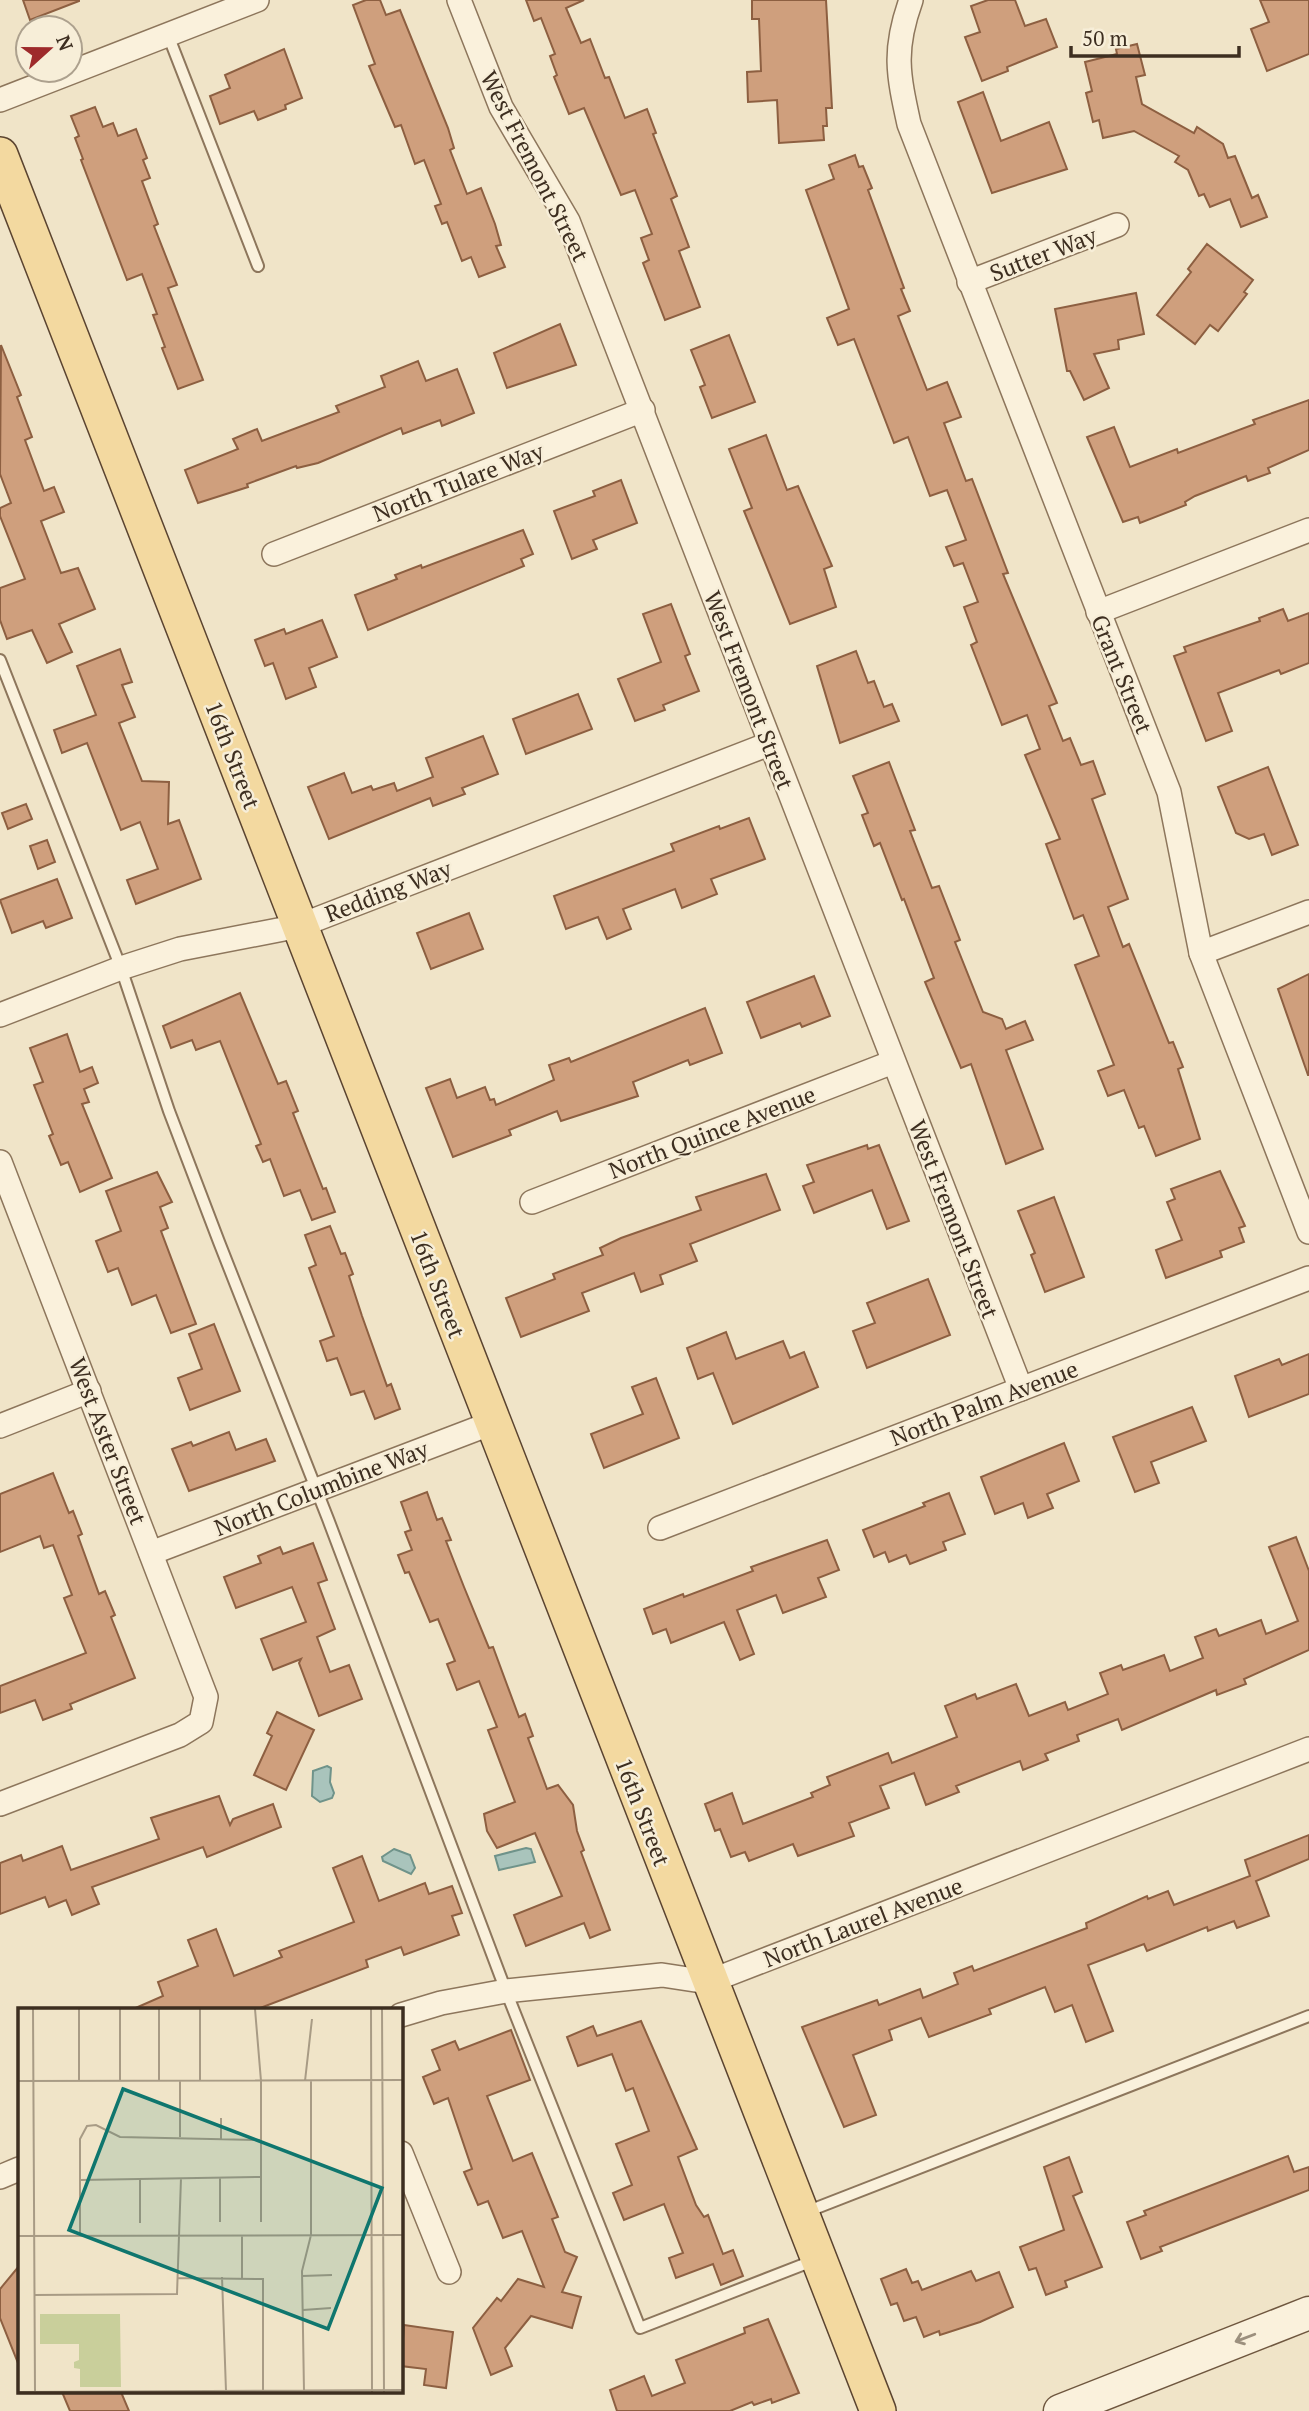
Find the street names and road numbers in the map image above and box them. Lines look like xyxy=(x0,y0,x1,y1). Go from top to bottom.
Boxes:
street label: West Fremont Street xyxy=(473,65,597,267)
street label: Sutter Way xyxy=(985,219,1101,288)
street label: North Tulare Way xyxy=(368,435,548,529)
street label: West Fremont Street xyxy=(697,586,801,794)
street label: Grant Street xyxy=(1084,610,1160,738)
street label: 16th Street xyxy=(198,696,268,814)
street label: Redding Way xyxy=(320,853,456,929)
street label: North Quince Avenue xyxy=(604,1078,820,1186)
street label: West Fremont Street xyxy=(902,1115,1006,1323)
street label: 16th Street xyxy=(403,1225,473,1343)
street label: West Aster Street xyxy=(62,1353,154,1529)
street label: North Palm Avenue xyxy=(886,1353,1082,1453)
street label: North Columbine Way xyxy=(210,1433,433,1543)
street label: 16th Street xyxy=(608,1753,678,1871)
street label: North Laurel Avenue xyxy=(759,1870,967,1974)

